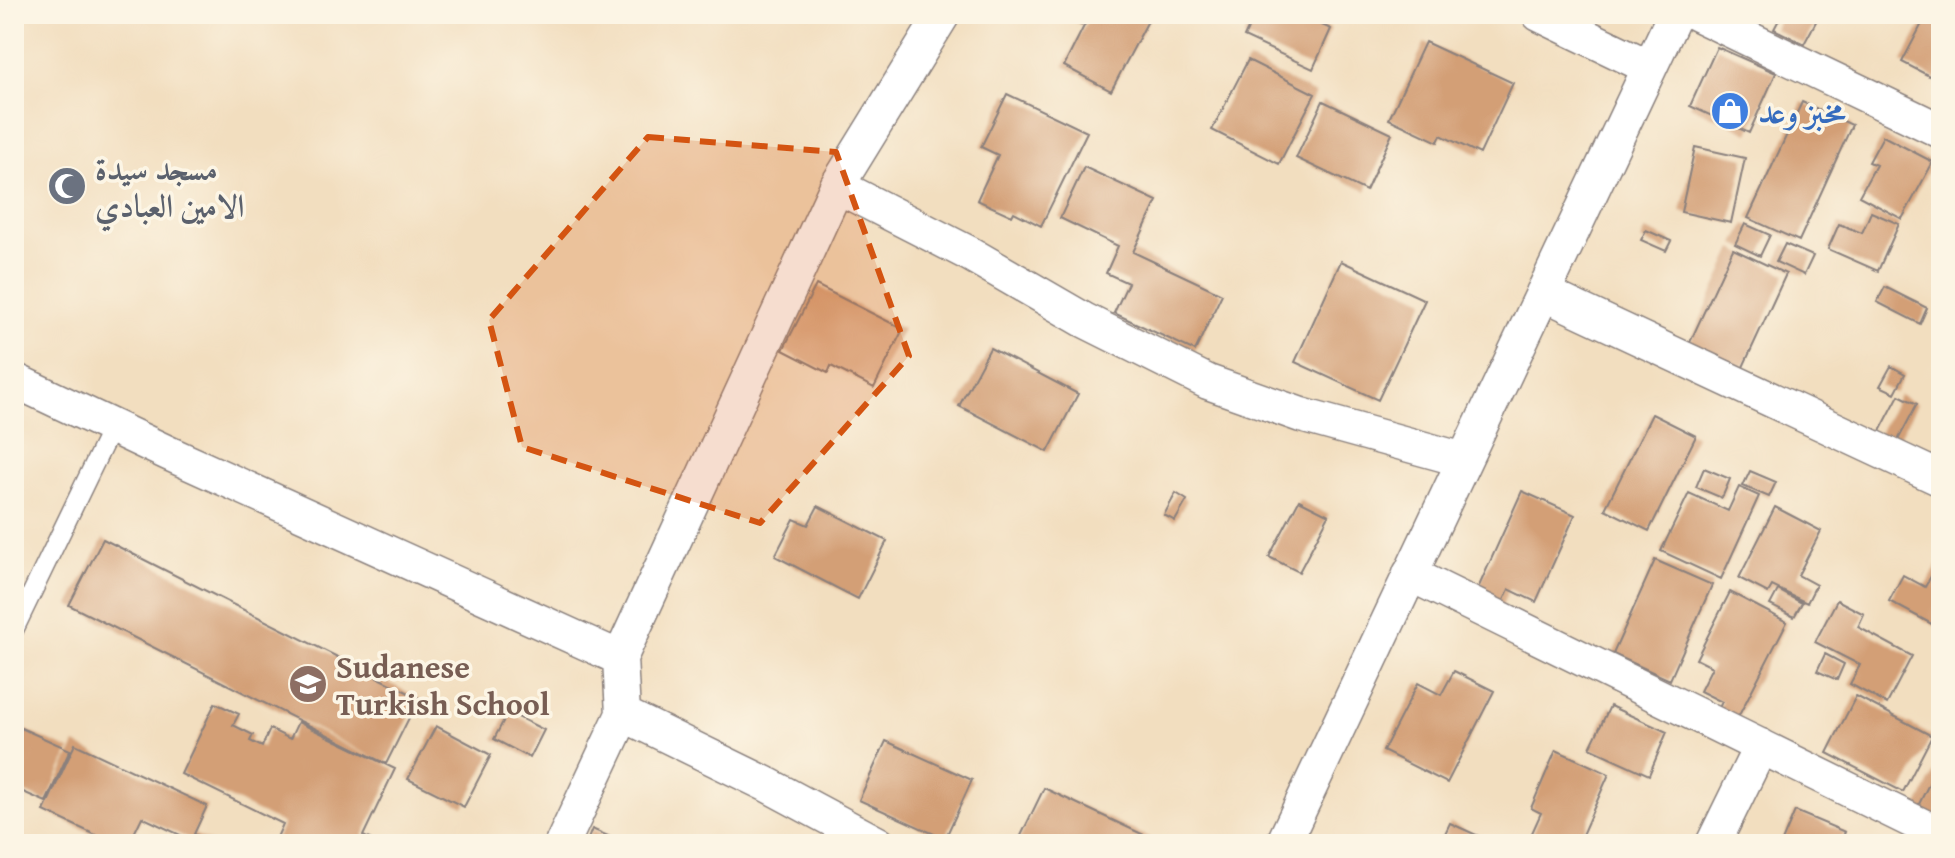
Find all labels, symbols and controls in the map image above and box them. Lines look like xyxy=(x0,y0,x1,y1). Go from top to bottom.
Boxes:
place label: مخبز وعد xyxy=(1758,88,1846,135)
shop icon: مخبز وعد xyxy=(1709,90,1751,132)
place label: مسجد سيدة الامين العبادي xyxy=(95,145,245,232)
mosque icon: مسجد سيدة الامين العبادي xyxy=(46,165,88,207)
place label: Sudanese Turkish School xyxy=(336,643,550,727)
school or university icon: Sudanese Turkish School xyxy=(287,663,329,705)

